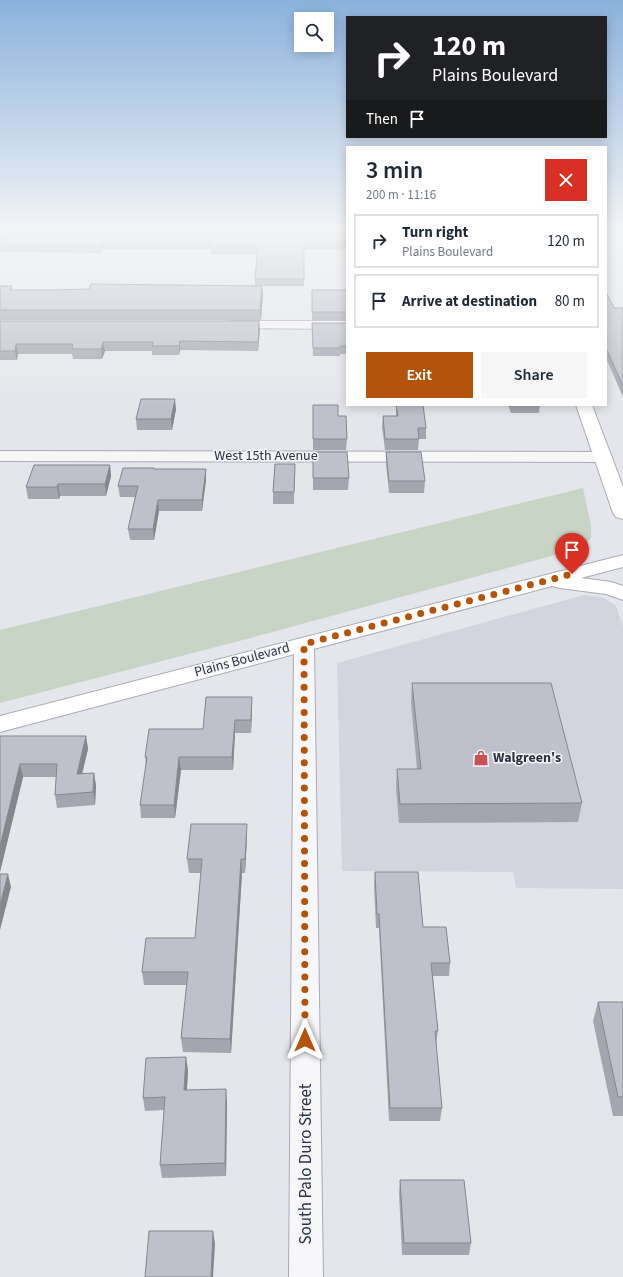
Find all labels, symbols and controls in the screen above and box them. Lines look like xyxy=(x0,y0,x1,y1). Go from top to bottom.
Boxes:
map controls xyxy=(294,12,334,52)
button: search xyxy=(294,12,334,52)
text: 120 m xyxy=(432,26,506,66)
icon: right xyxy=(366,32,418,84)
text: Plains Boulevard xyxy=(432,63,558,88)
icon: arrive xyxy=(406,108,428,130)
text: Then xyxy=(366,109,398,130)
text: 3 min xyxy=(366,153,423,188)
button: close xyxy=(545,159,587,201)
text: 200 m · 11:16 xyxy=(366,186,436,204)
text: Turn right xyxy=(402,222,468,243)
icon: right xyxy=(368,230,390,252)
text: 120 m xyxy=(547,231,585,252)
text: Plains Boulevard xyxy=(402,243,493,261)
icon: arrive xyxy=(368,290,390,312)
text: Arrive at destination xyxy=(402,291,537,312)
text: 80 m xyxy=(555,291,585,312)
button: Exit xyxy=(366,352,473,398)
button: Share xyxy=(481,352,587,398)
street label: West 15th Avenue xyxy=(214,446,318,466)
pin xyxy=(555,533,589,574)
icon: arrive xyxy=(561,539,583,561)
street label: Plains Boulevard xyxy=(192,638,292,682)
place label: Walgreen's xyxy=(493,748,561,768)
shop icon: Walgreen's xyxy=(472,749,490,767)
position arrow xyxy=(284,1019,326,1061)
street label: South Palo Duro Street xyxy=(294,1083,318,1244)

